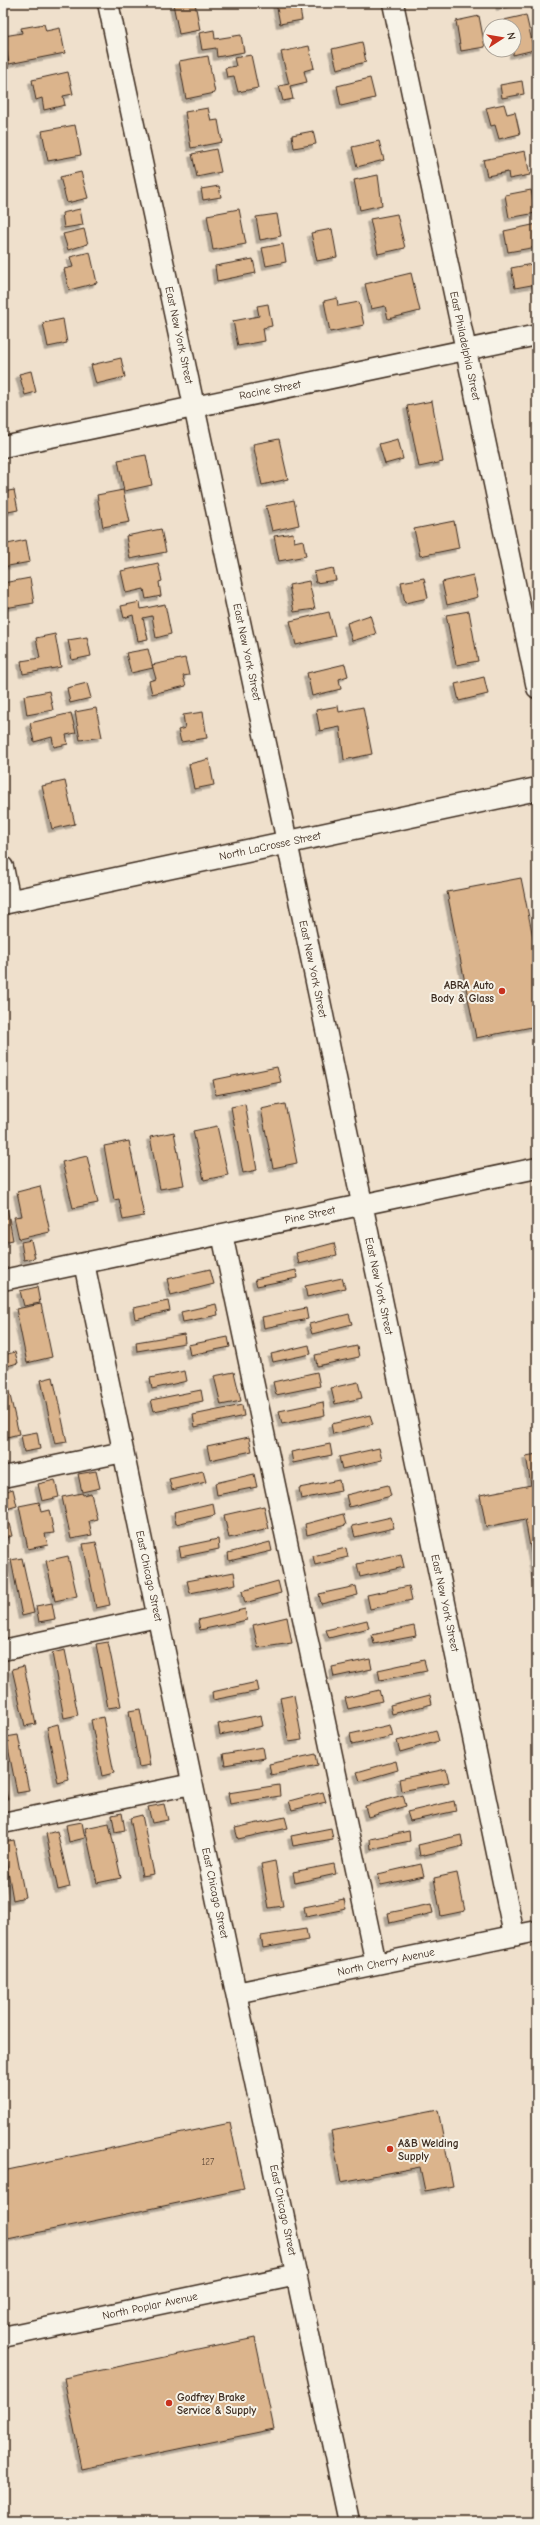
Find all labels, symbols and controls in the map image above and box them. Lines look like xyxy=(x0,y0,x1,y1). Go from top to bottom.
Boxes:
north arrow xyxy=(482,18,522,58)
text: N xyxy=(504,31,518,41)
street label: East New York Street xyxy=(162,285,196,386)
street label: East Philadelphia Street xyxy=(447,290,483,403)
street label: Racine Street xyxy=(238,377,303,402)
street label: East New York Street xyxy=(230,602,264,703)
street label: North LaCrosse Street xyxy=(218,829,323,863)
street label: East New York Street xyxy=(296,919,330,1020)
place label: ABRA Auto Body & Glass xyxy=(431,979,494,1005)
marker: ABRA Auto Body & Glass xyxy=(497,986,507,996)
street label: Pine Street xyxy=(283,1203,337,1227)
street label: East New York Street xyxy=(362,1236,396,1337)
street label: East Chicago Street xyxy=(133,1529,165,1624)
street label: East New York Street xyxy=(428,1553,462,1654)
street label: East Chicago Street xyxy=(199,1846,231,1941)
street label: North Cherry Avenue xyxy=(336,1945,436,1979)
place label: A&B Welding Supply xyxy=(398,2137,459,2163)
marker: A&B Welding Supply xyxy=(385,2144,395,2154)
house number: 127 xyxy=(202,2157,215,2167)
street label: East Chicago Street xyxy=(267,2163,299,2258)
street label: North Poplar Avenue xyxy=(101,2289,199,2322)
place label: Godfrey Brake Service & Supply xyxy=(177,2391,256,2417)
marker: Godfrey Brake Service & Supply xyxy=(164,2398,174,2408)

